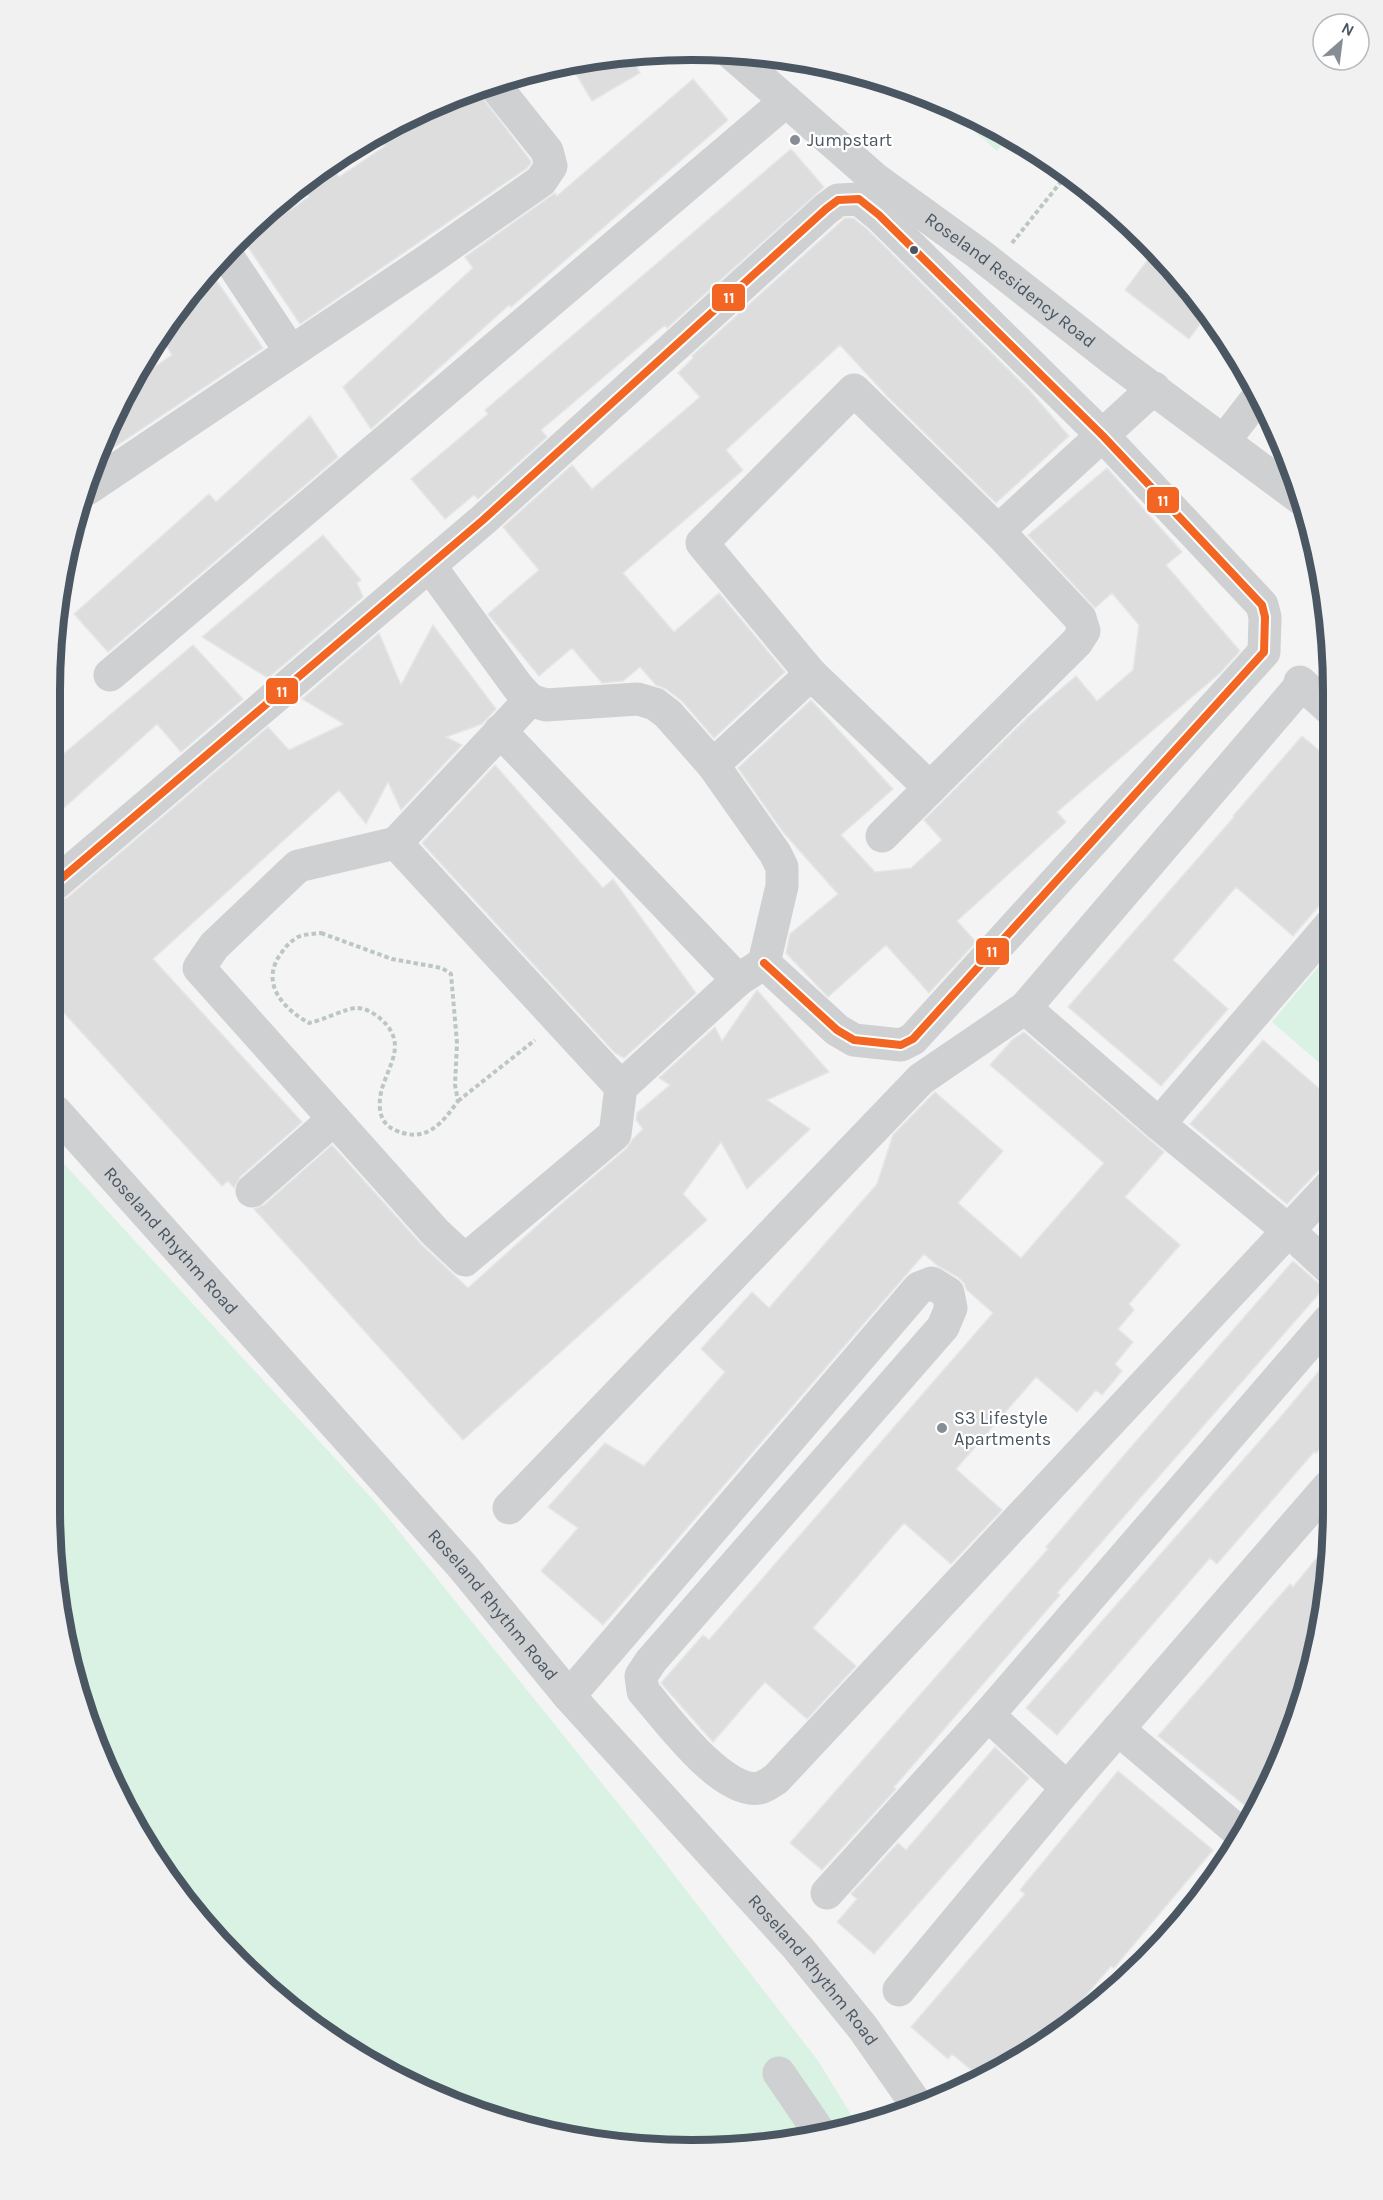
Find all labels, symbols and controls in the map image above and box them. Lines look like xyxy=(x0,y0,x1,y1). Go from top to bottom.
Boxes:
north arrow xyxy=(1311,12,1371,72)
text: N xyxy=(1338,18,1357,40)
place label: Jumpstart xyxy=(807,129,892,151)
marker: Jumpstart xyxy=(788,133,802,147)
street label: Roseland Residency Road xyxy=(921,207,1100,353)
unlabelled marker xyxy=(908,244,920,256)
line badge: 11 xyxy=(711,283,746,312)
text: 11 xyxy=(723,288,735,307)
line badge: 11 xyxy=(1146,486,1180,514)
text: 11 xyxy=(1157,491,1169,510)
line badge: 11 xyxy=(265,677,299,705)
text: 11 xyxy=(276,682,288,701)
line badge: 11 xyxy=(975,937,1010,966)
text: 11 xyxy=(986,942,998,961)
street label: Roseland Rhythm Road xyxy=(99,1162,243,1319)
place label: S3 Lifestyle Apartments xyxy=(954,1407,1051,1450)
marker: S3 Lifestyle Apartments xyxy=(935,1421,949,1435)
street label: Roseland Rhythm Road xyxy=(423,1524,563,1685)
street label: Roseland Rhythm Road xyxy=(744,1890,883,2050)

